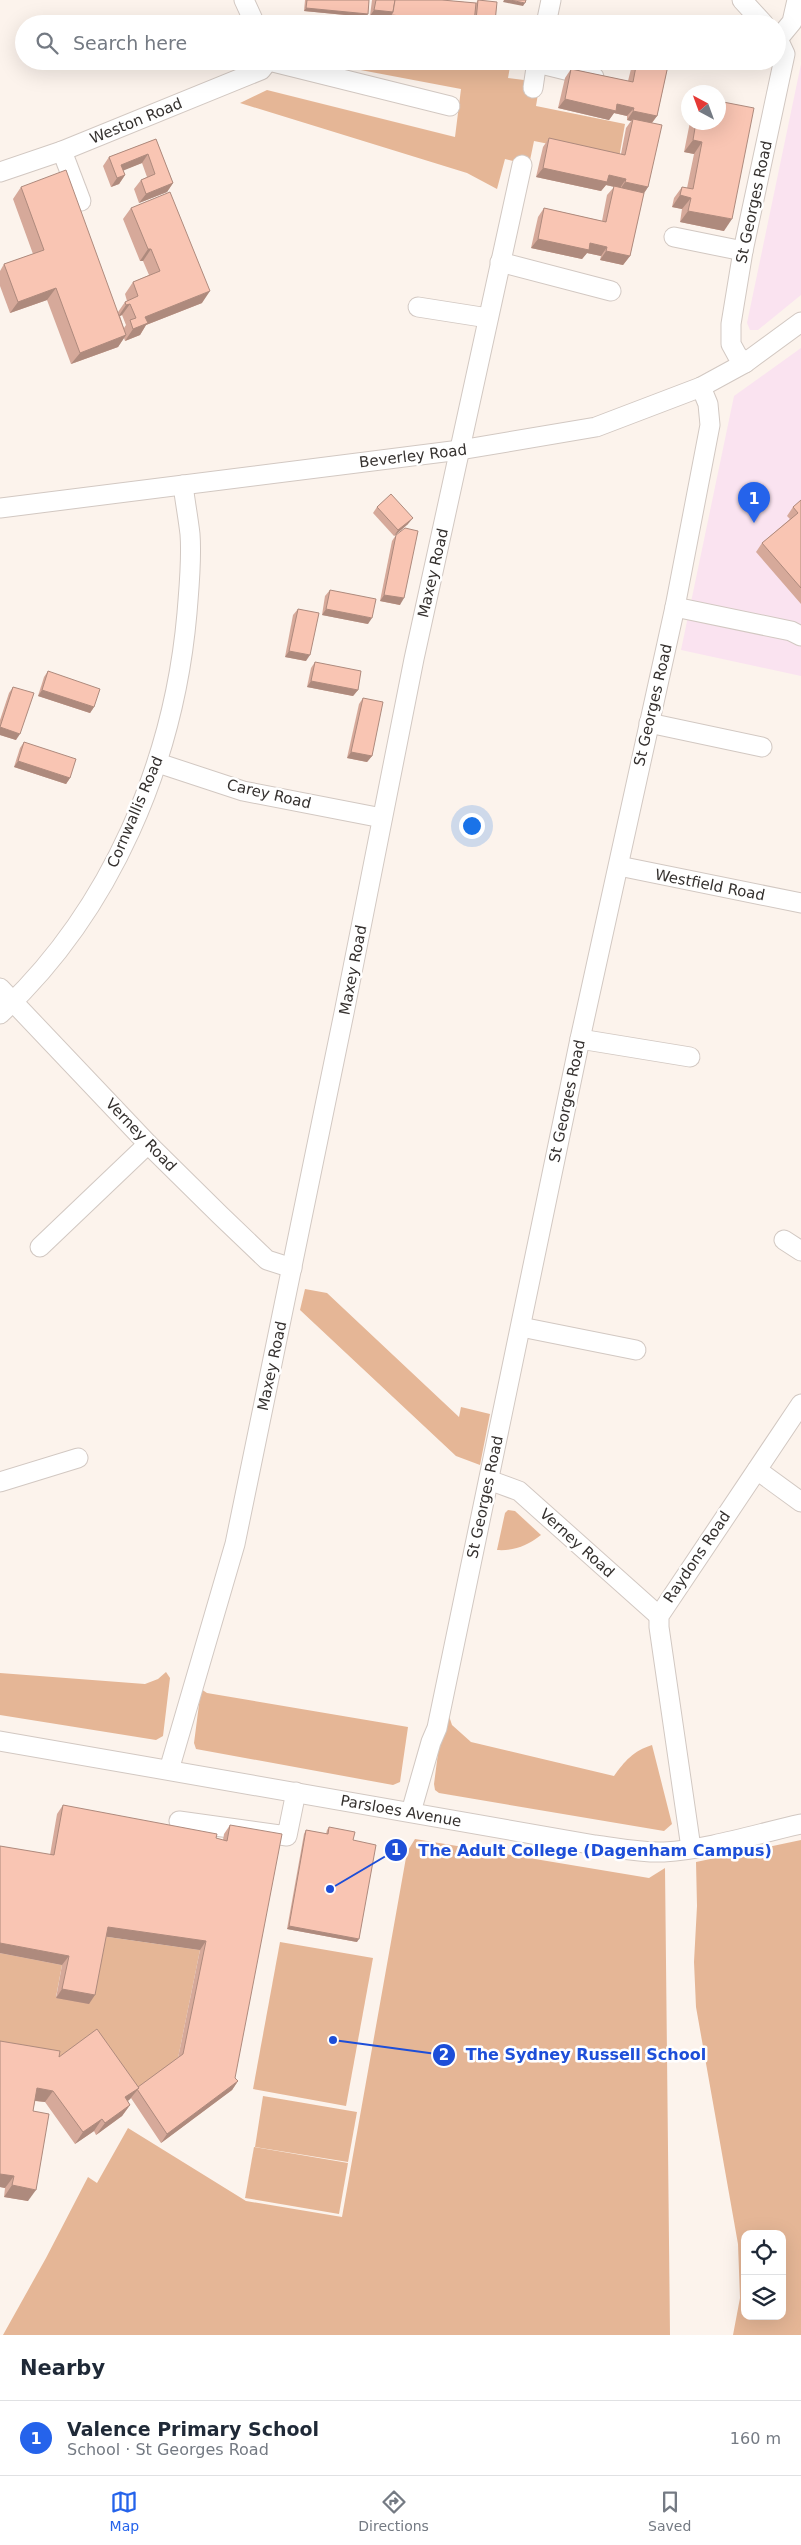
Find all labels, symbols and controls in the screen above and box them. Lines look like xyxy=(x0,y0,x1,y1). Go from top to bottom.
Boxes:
search box xyxy=(15,15,786,70)
icon: search xyxy=(33,29,61,57)
text: Search here xyxy=(73,32,187,54)
north arrow xyxy=(681,85,726,130)
street label: Weston Road xyxy=(87,94,185,148)
street label: St Georges Road xyxy=(732,139,776,265)
street label: Beverley Road xyxy=(358,440,468,472)
pin: 1 xyxy=(738,482,770,523)
street label: Maxey Road xyxy=(414,527,452,619)
street label: St Georges Road xyxy=(630,642,676,768)
street label: Cornwallis Road xyxy=(103,754,167,870)
street label: Carey Road xyxy=(225,776,313,812)
your location xyxy=(459,813,485,839)
street label: Westfield Road xyxy=(653,866,767,904)
street label: Maxey Road xyxy=(335,924,371,1016)
street label: St Georges Road xyxy=(545,1038,589,1164)
street label: Verney Road xyxy=(102,1095,180,1175)
street label: Maxey Road xyxy=(254,1320,290,1412)
street label: St Georges Road xyxy=(463,1434,507,1560)
street label: Verney Road xyxy=(536,1505,618,1581)
street label: Raydons Road xyxy=(660,1508,734,1606)
street label: Parsloes Avenue xyxy=(339,1792,463,1830)
callout: The Adult College (Dagenham Campus) xyxy=(383,1834,782,1865)
text: 1 xyxy=(391,1841,401,1859)
text: The Adult College (Dagenham Campus) xyxy=(418,1841,772,1860)
callout: The Sydney Russell School xyxy=(431,2039,717,2070)
text: The Sydney Russell School xyxy=(466,2045,706,2064)
text: 2 xyxy=(439,2046,449,2064)
map controls xyxy=(741,2230,786,2320)
button: locate xyxy=(741,2230,786,2275)
button: layers xyxy=(741,2275,786,2320)
text: Nearby xyxy=(20,2356,105,2380)
text: Valence Primary School xyxy=(67,2418,319,2440)
text: 1 xyxy=(30,2429,42,2448)
text: 160 m xyxy=(730,2429,781,2448)
text: School · St Georges Road xyxy=(67,2440,269,2459)
tab: Map xyxy=(110,2488,139,2534)
tab: Directions xyxy=(358,2488,429,2534)
tab: Saved xyxy=(648,2488,691,2534)

